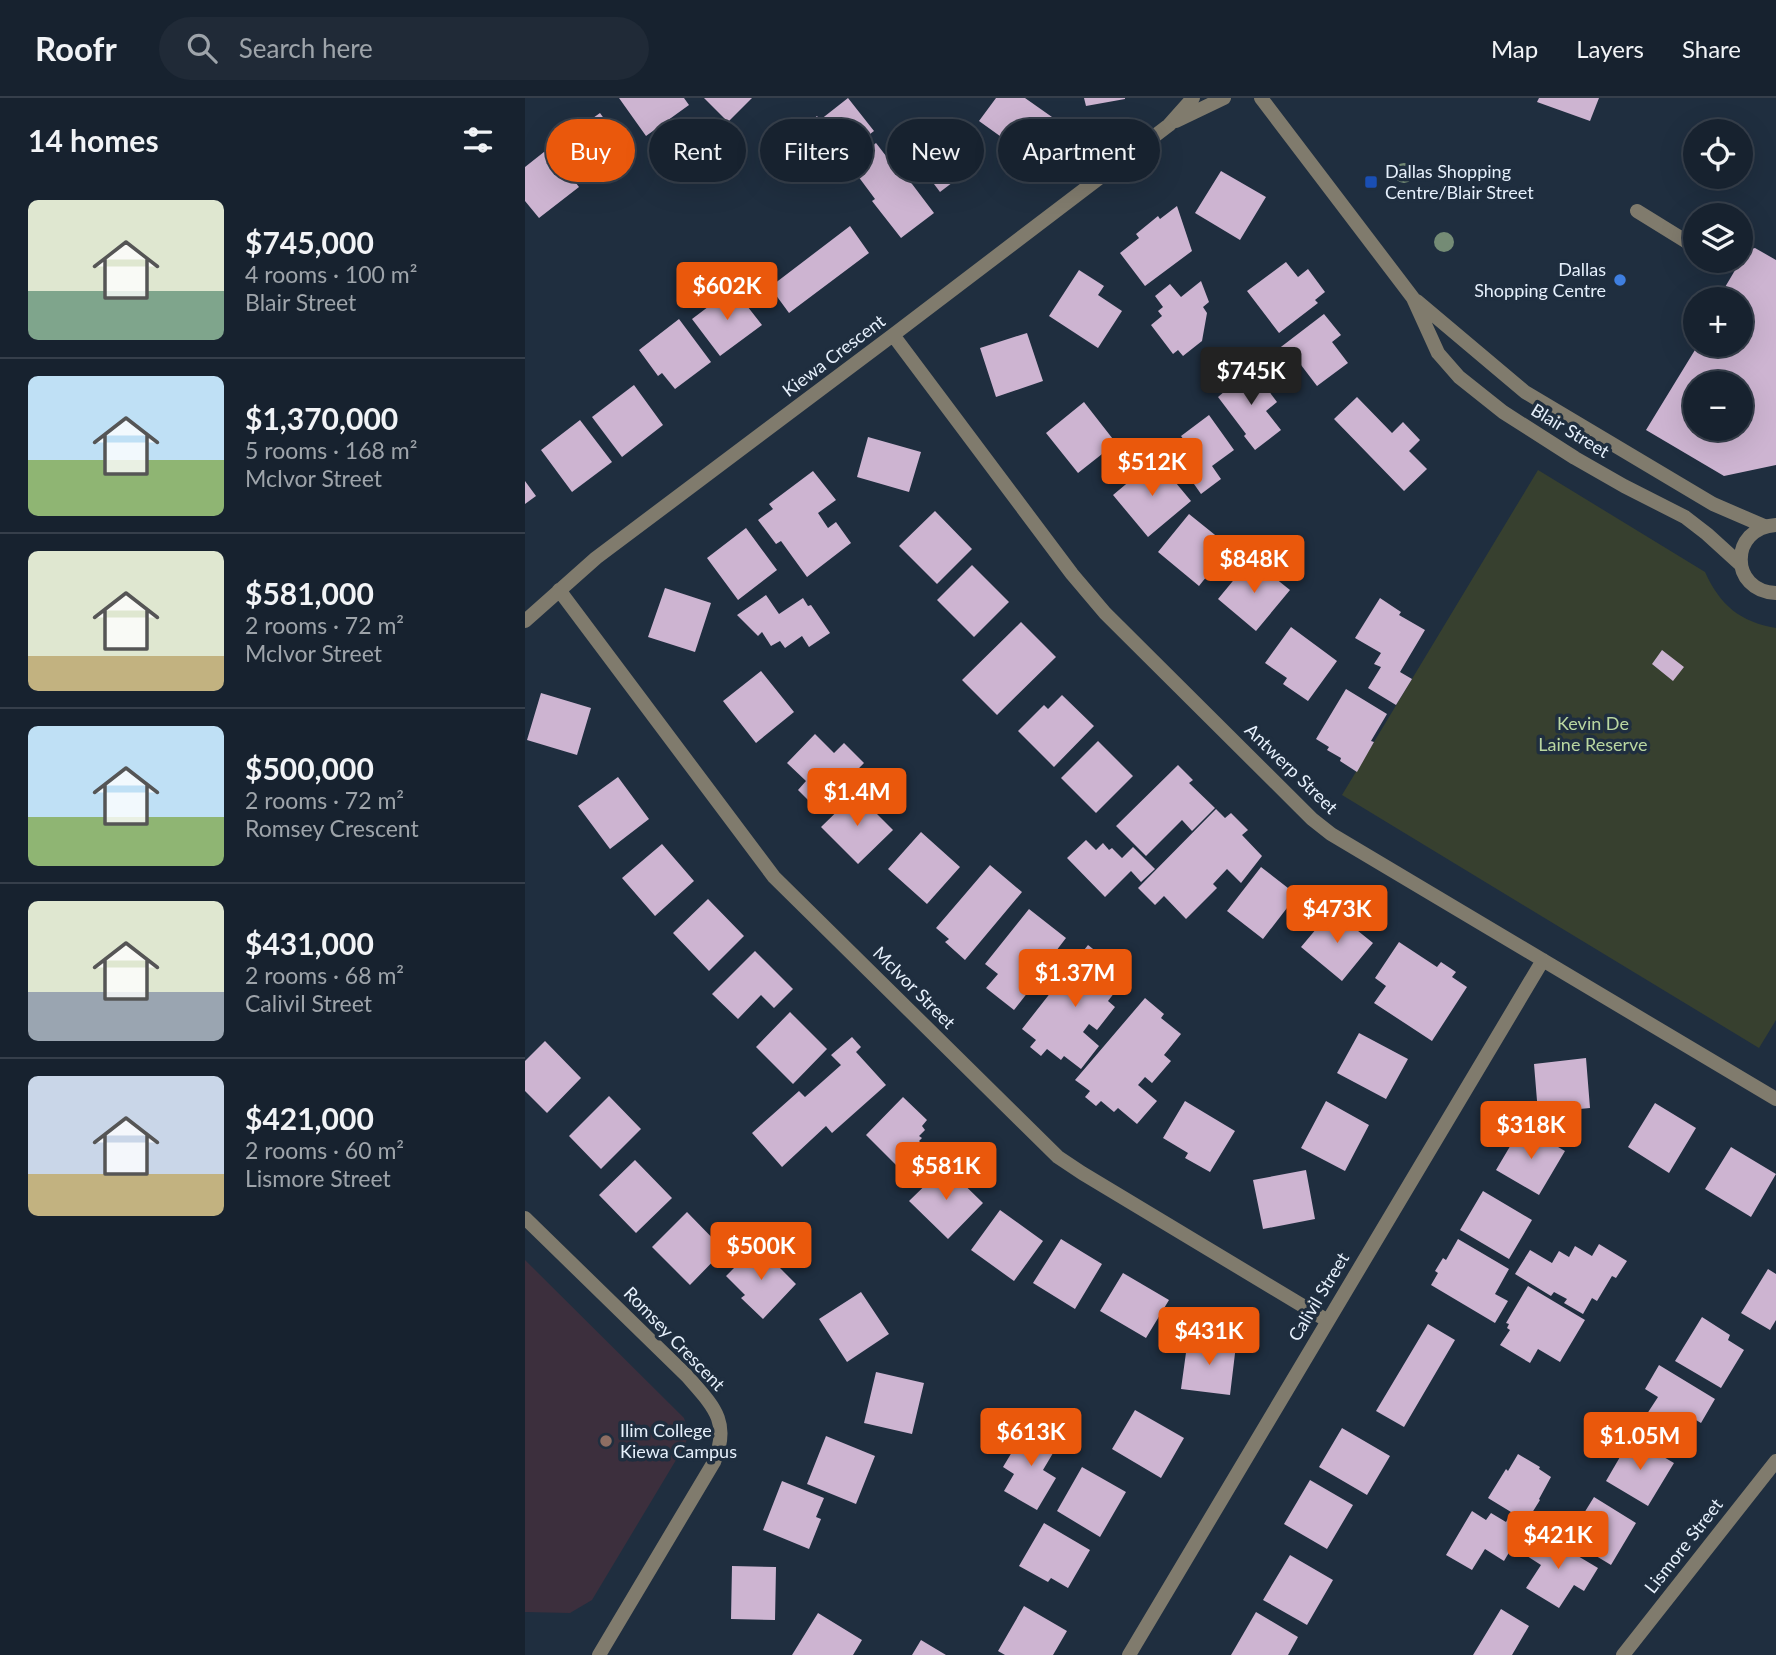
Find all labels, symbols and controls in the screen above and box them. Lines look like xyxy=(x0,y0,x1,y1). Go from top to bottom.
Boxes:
search box xyxy=(159,17,649,80)
text: Roofr xyxy=(35,28,117,68)
icon: search xyxy=(183,29,221,67)
text: Search here xyxy=(239,32,373,64)
text: Map xyxy=(1491,34,1538,63)
text: Layers xyxy=(1576,34,1644,63)
text: Share xyxy=(1682,34,1741,63)
chip: Buy xyxy=(546,119,635,182)
chip: Rent xyxy=(649,119,746,182)
chip: Filters xyxy=(760,119,873,182)
chip: New xyxy=(887,119,984,182)
chip: Apartment xyxy=(998,119,1160,182)
map controls xyxy=(1683,119,1753,441)
button: locate xyxy=(1683,119,1753,189)
icon: filters xyxy=(459,121,497,159)
text: 14 homes xyxy=(28,122,159,158)
place label: Dallas Shopping Centre/Blair Street xyxy=(1385,160,1534,203)
marker: Dallas Shopping Centre/Blair Street xyxy=(1363,174,1379,190)
button: layers xyxy=(1683,203,1753,273)
text: $745,000 xyxy=(245,224,374,260)
icon: home xyxy=(84,228,168,312)
place label: Dallas Shopping Centre xyxy=(1474,258,1606,301)
text: 4 rooms · 100 m² xyxy=(245,260,417,288)
pin: $602K xyxy=(678,262,776,322)
text: $602K xyxy=(692,271,762,299)
marker: Dallas Shopping Centre xyxy=(1612,272,1628,288)
button: + xyxy=(1683,287,1753,357)
text: Blair Street xyxy=(245,288,356,316)
street label: Kiewa Crescent xyxy=(778,309,890,401)
pin: $745K xyxy=(1202,348,1300,407)
text: $745K xyxy=(1216,356,1286,384)
button: − xyxy=(1683,371,1753,441)
street label: Blair Street xyxy=(1527,398,1614,462)
text: $1,370,000 xyxy=(245,400,398,436)
icon: home xyxy=(84,404,168,488)
text: 5 rooms · 168 m² xyxy=(245,436,417,464)
pin: $512K xyxy=(1103,438,1201,498)
text: $512K xyxy=(1117,447,1187,475)
text: McIvor Street xyxy=(245,464,382,492)
pin: $848K xyxy=(1205,536,1303,595)
text: $848K xyxy=(1219,544,1289,572)
text: $581,000 xyxy=(245,575,374,611)
icon: home xyxy=(84,579,168,663)
text: 2 rooms · 72 m² xyxy=(245,611,404,639)
text: McIvor Street xyxy=(245,639,382,667)
park label: Kevin De Laine Reserve xyxy=(1538,712,1648,755)
street label: Antwerp Street xyxy=(1241,718,1343,818)
text: $500,000 xyxy=(245,750,374,786)
icon: home xyxy=(84,754,168,838)
pin: $1.4M xyxy=(808,768,906,828)
text: $1.4M xyxy=(823,777,891,805)
text: 2 rooms · 72 m² xyxy=(245,786,404,814)
text: Romsey Crescent xyxy=(245,814,419,842)
pin: $473K xyxy=(1288,886,1386,945)
text: $473K xyxy=(1302,894,1372,922)
text: $431,000 xyxy=(245,925,374,961)
icon: home xyxy=(84,929,168,1013)
street label: McIvor Street xyxy=(869,942,961,1033)
pin: $1.37M xyxy=(1018,950,1132,1009)
text: $1.37M xyxy=(1035,958,1115,986)
text: 2 rooms · 68 m² xyxy=(245,961,404,989)
text: Calivil Street xyxy=(245,989,372,1017)
text: $421,000 xyxy=(245,1100,374,1136)
pin: $318K xyxy=(1482,1102,1580,1161)
icon: home xyxy=(84,1104,168,1188)
text: $318K xyxy=(1496,1110,1566,1138)
text: 2 rooms · 60 m² xyxy=(245,1136,404,1164)
pin: $581K xyxy=(897,1142,995,1202)
text: $581K xyxy=(911,1151,981,1179)
text: Lismore Street xyxy=(245,1164,391,1192)
pin: $500K xyxy=(712,1222,810,1282)
text: $500K xyxy=(726,1231,796,1259)
street label: Calivil Street xyxy=(1283,1248,1353,1345)
street label: Romsey Crescent xyxy=(620,1282,730,1395)
pin: $431K xyxy=(1160,1308,1258,1367)
text: $431K xyxy=(1174,1316,1244,1344)
pin: $613K xyxy=(982,1408,1080,1468)
pin: $1.05M xyxy=(1583,1412,1697,1472)
text: $613K xyxy=(996,1417,1066,1445)
place label: Ilim College Kiewa Campus xyxy=(620,1419,737,1462)
text: $1.05M xyxy=(1600,1421,1680,1449)
marker: Ilim College Kiewa Campus xyxy=(598,1433,614,1449)
street label: Lismore Street xyxy=(1639,1493,1727,1597)
pin: $421K xyxy=(1509,1512,1607,1571)
text: $421K xyxy=(1523,1520,1593,1548)

